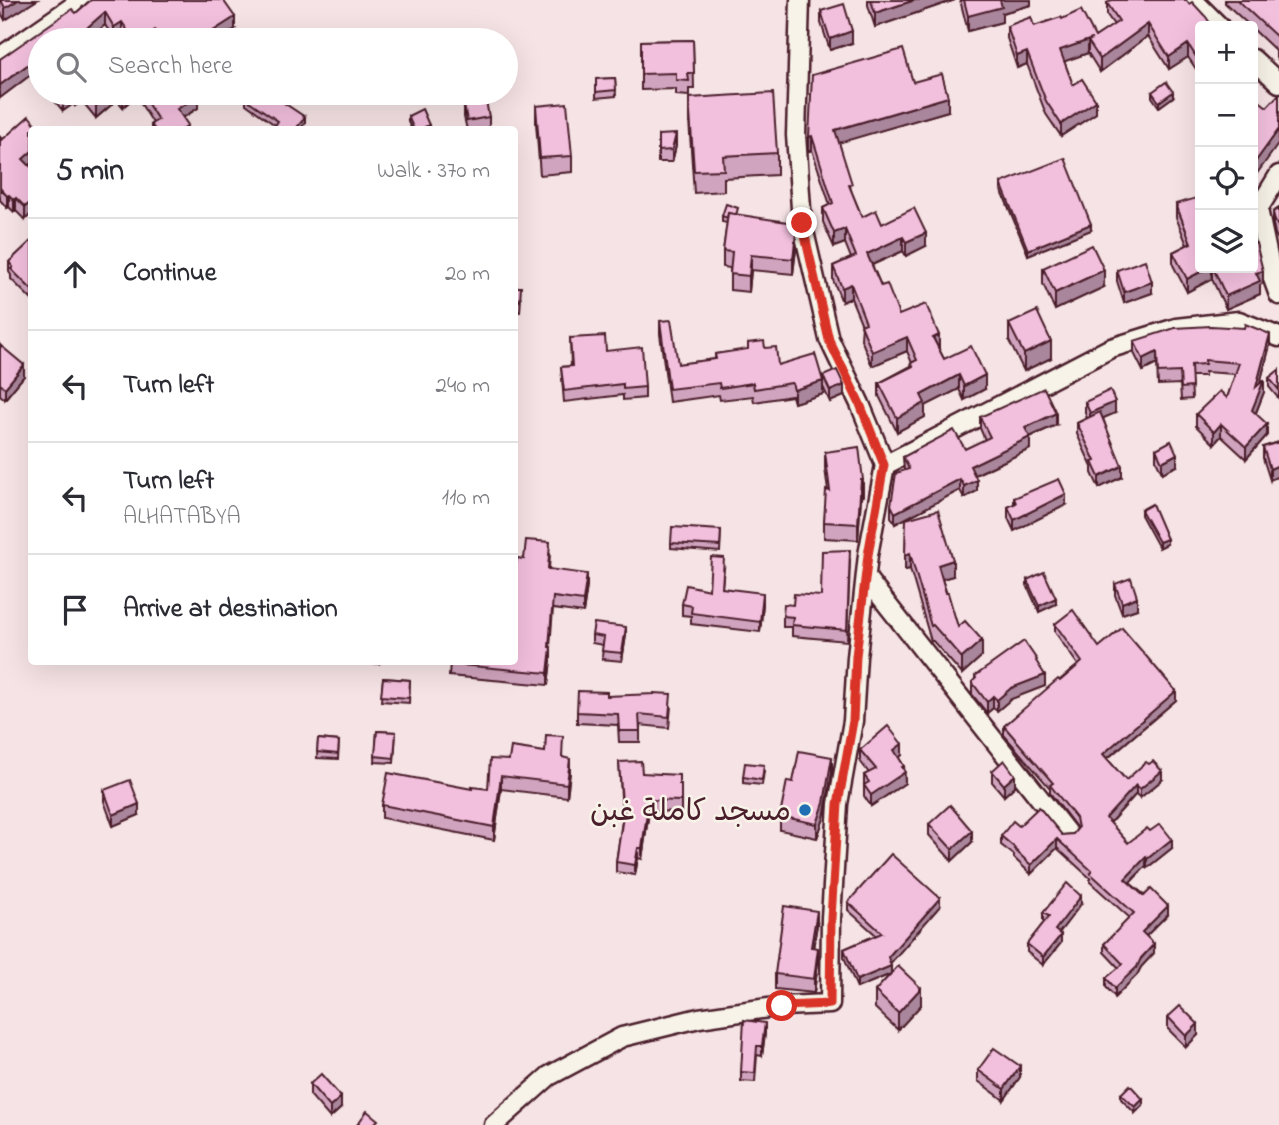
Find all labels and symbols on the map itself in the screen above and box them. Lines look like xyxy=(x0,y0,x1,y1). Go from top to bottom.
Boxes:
route end xyxy=(786,207,817,238)
place label: مسجد كاملة غبن xyxy=(590,791,791,835)
marker: مسجد كاملة غبن xyxy=(797,802,813,818)
route start xyxy=(766,990,797,1021)

